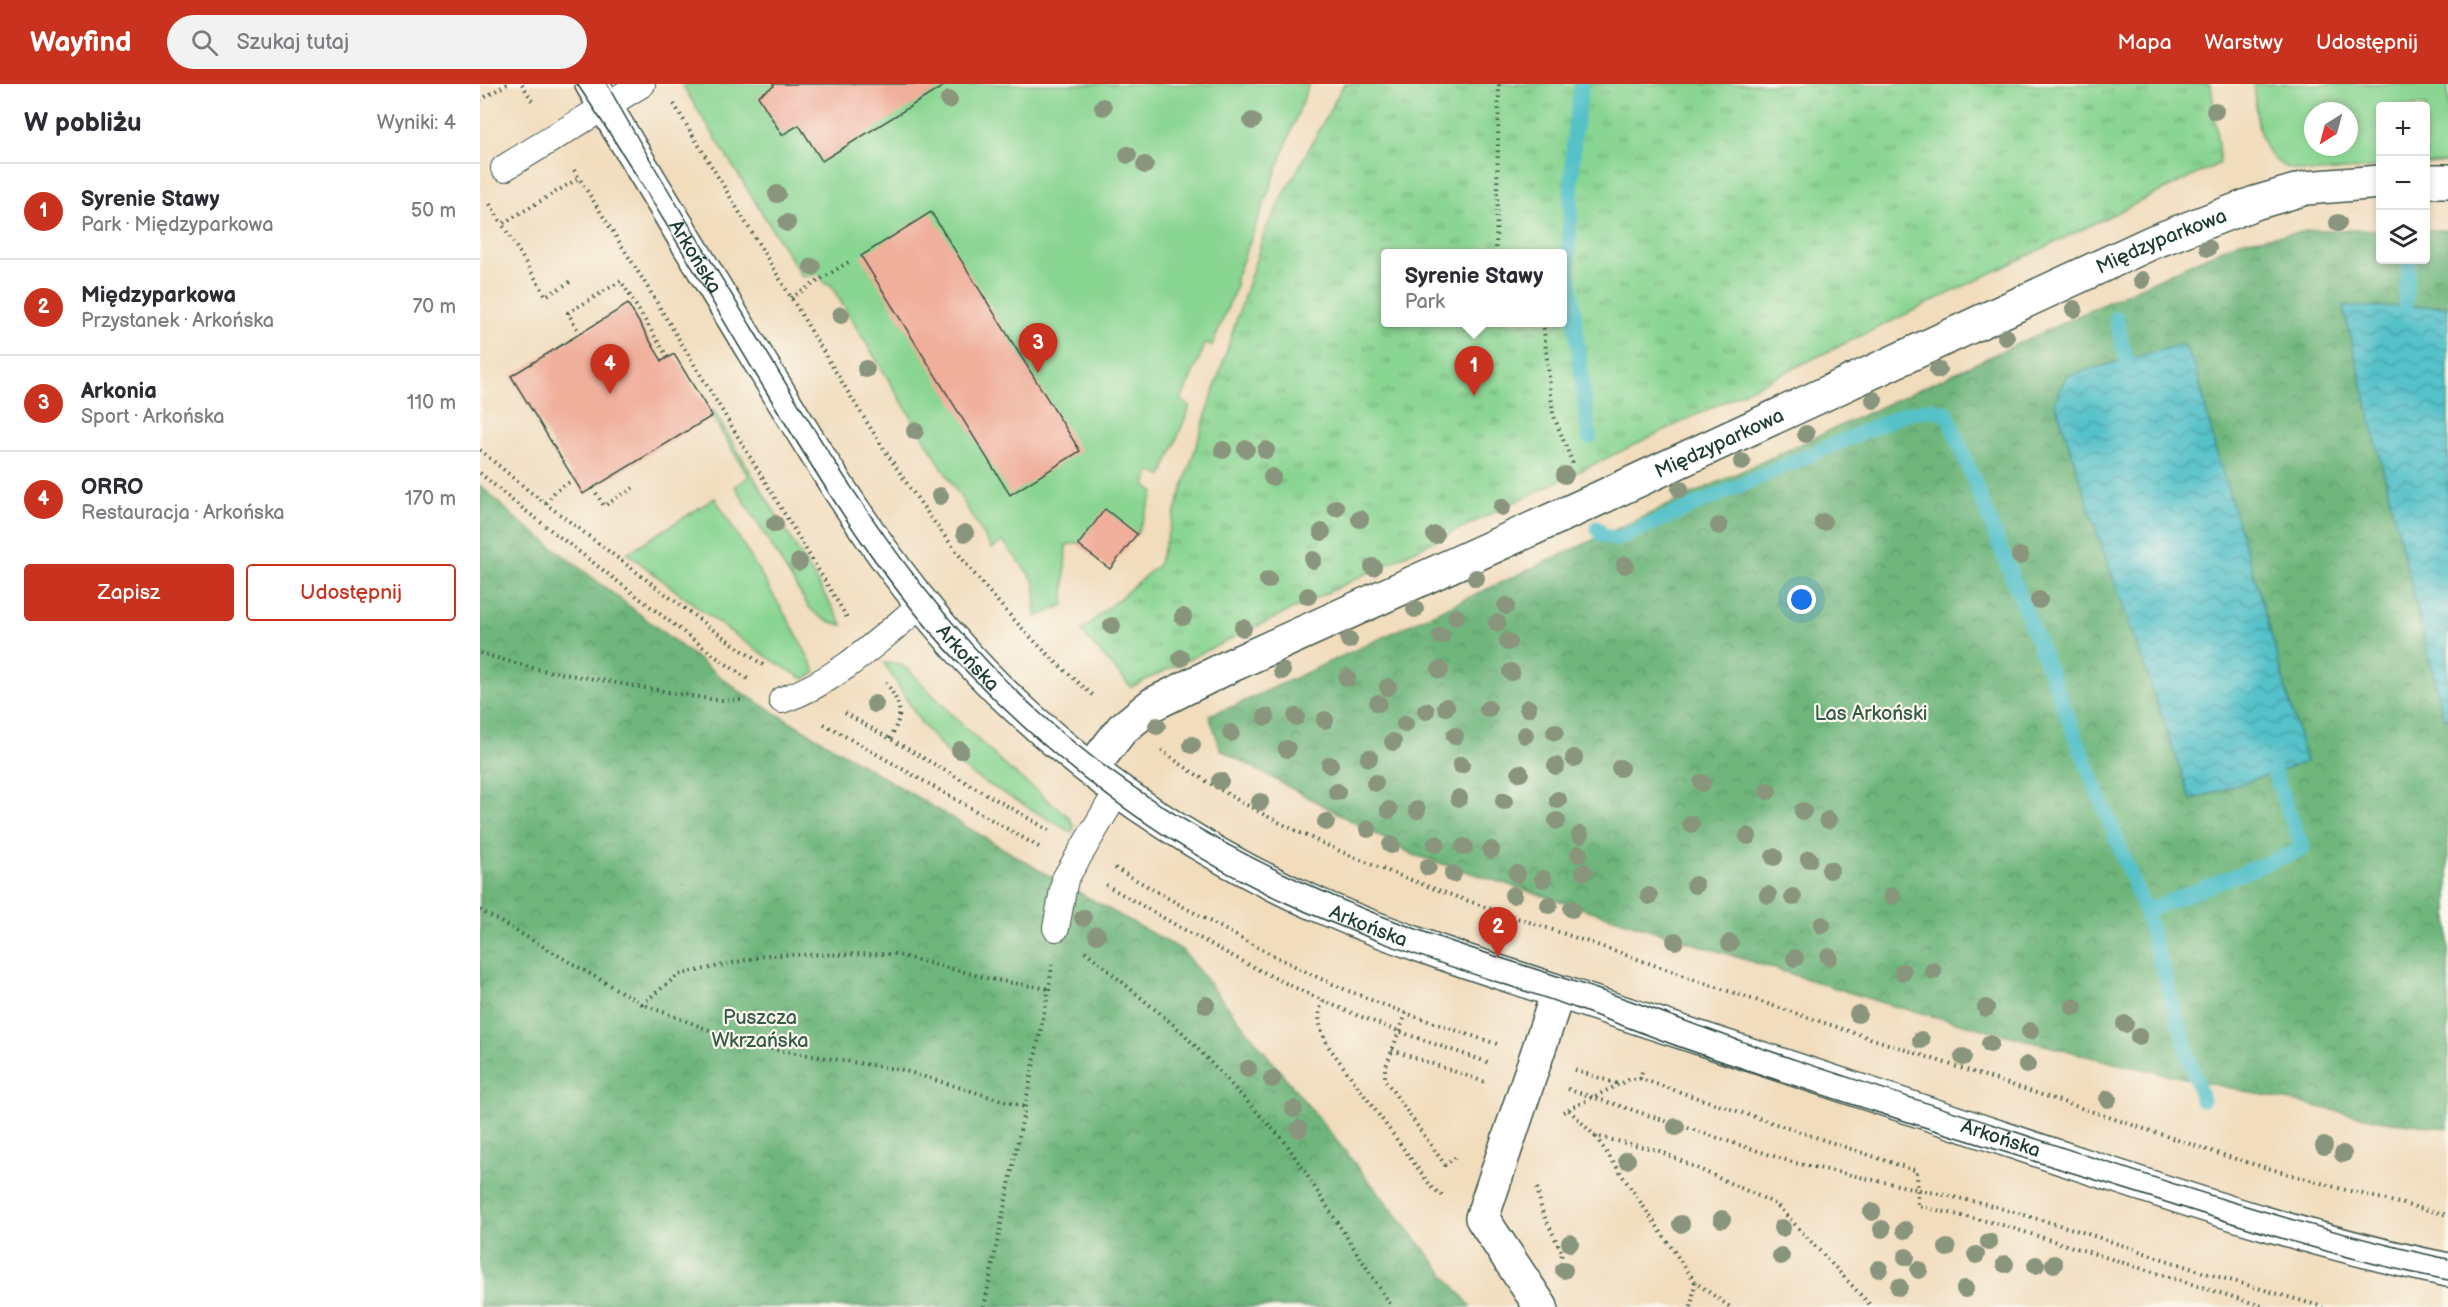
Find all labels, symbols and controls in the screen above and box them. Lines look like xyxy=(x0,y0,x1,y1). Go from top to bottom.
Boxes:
search box xyxy=(167,15,587,69)
text: Wayfind xyxy=(30,26,131,59)
icon: search xyxy=(188,26,221,59)
text: Szukaj tutaj xyxy=(236,29,349,56)
text: Mapa xyxy=(2118,30,2172,55)
text: Warstwy xyxy=(2205,30,2283,55)
text: Udostępnij xyxy=(2316,30,2418,55)
north arrow xyxy=(2304,102,2358,156)
map controls xyxy=(2376,102,2430,264)
button: + xyxy=(2376,102,2430,156)
text: W pobliżu xyxy=(24,108,142,139)
text: Wyniki: 4 xyxy=(377,111,456,135)
button: − xyxy=(2376,156,2430,210)
text: Syrenie Stawy xyxy=(81,186,220,213)
text: 1 xyxy=(39,199,48,223)
text: 50 m xyxy=(411,199,456,223)
street label: Międzyparkowa xyxy=(2092,204,2230,280)
button: layers xyxy=(2376,210,2430,264)
text: Park · Międzyparkowa xyxy=(81,213,273,237)
street label: Arkońska xyxy=(663,216,726,298)
popup xyxy=(1381,249,1567,327)
text: Syrenie Stawy xyxy=(1405,263,1543,290)
text: Międzyparkowa xyxy=(81,282,236,309)
text: Park xyxy=(1405,290,1445,314)
text: 2 xyxy=(38,295,49,319)
text: 70 m xyxy=(412,295,456,319)
text: Przystanek · Arkońska xyxy=(81,309,274,333)
pin: 3 xyxy=(1018,324,1058,373)
pin: 4 xyxy=(590,344,630,394)
pin: 1 xyxy=(1454,346,1494,396)
text: Arkonia xyxy=(81,378,157,405)
text: 3 xyxy=(38,391,49,415)
text: 110 m xyxy=(407,391,456,415)
street label: Międzyparkowa xyxy=(1651,404,1788,484)
text: Sport · Arkońska xyxy=(81,405,224,429)
text: ORRO xyxy=(81,474,143,501)
text: 4 xyxy=(38,487,49,511)
text: 170 m xyxy=(405,487,456,511)
text: Restauracja · Arkońska xyxy=(81,501,285,525)
button: Zapisz xyxy=(24,564,234,621)
button: Udostępnij xyxy=(246,564,456,621)
your location xyxy=(1787,585,1816,614)
street label: Arkońska xyxy=(931,620,1004,696)
park label: Las Arkoński xyxy=(1815,702,1928,726)
street label: Arkońska xyxy=(1326,900,1411,953)
pin: 2 xyxy=(1478,908,1518,957)
park label: Puszcza Wkrzańska xyxy=(712,1006,809,1053)
street label: Arkońska xyxy=(1958,1114,2043,1163)

